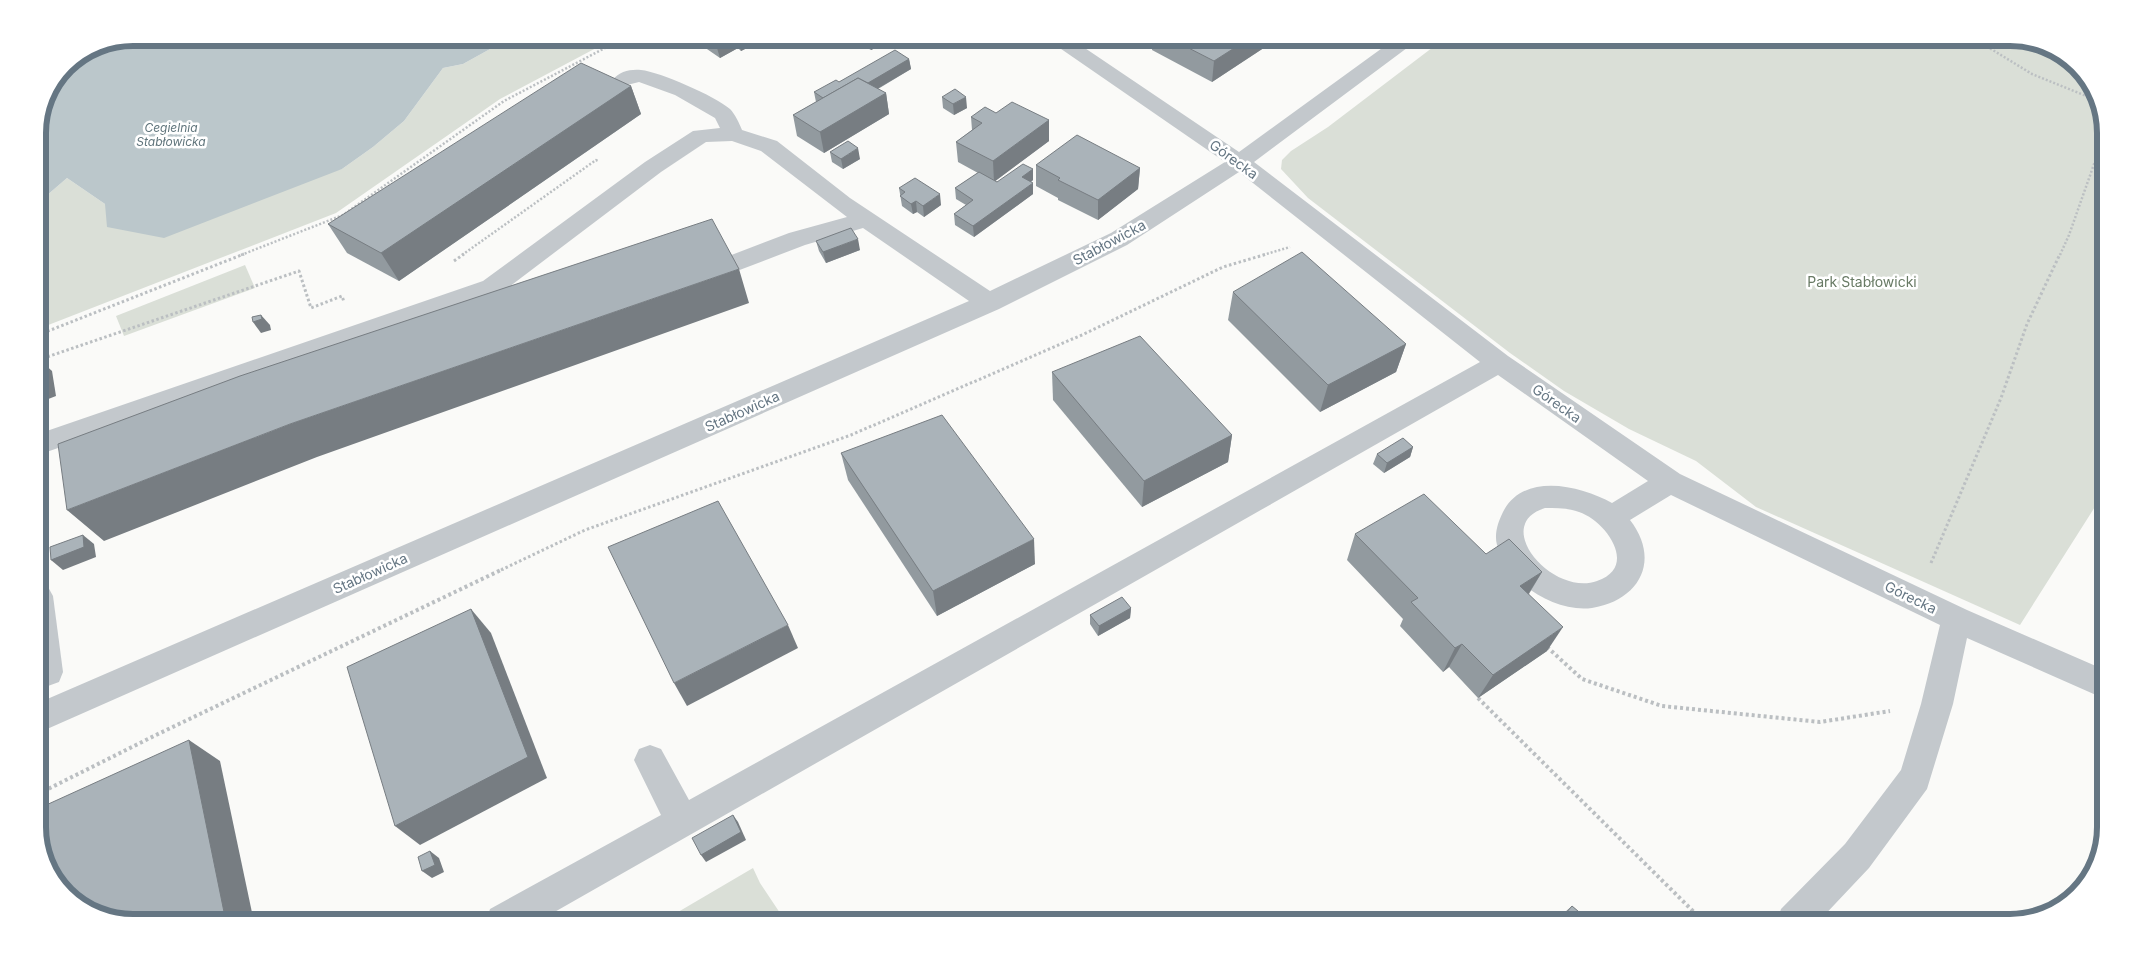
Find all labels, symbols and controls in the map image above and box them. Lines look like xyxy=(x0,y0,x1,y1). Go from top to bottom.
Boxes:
water label: Cegielnia Stabłowicka xyxy=(136,120,206,149)
street label: Górecka xyxy=(1207,136,1261,182)
street label: Stabłowicka xyxy=(1070,216,1148,268)
park label: Park Stabłowicki xyxy=(1807,273,1917,290)
street label: Górecka xyxy=(1529,380,1585,426)
street label: Stabłowicka xyxy=(702,387,782,435)
street label: Stabłowicka xyxy=(330,549,410,597)
street label: Górecka xyxy=(1882,577,1940,617)

